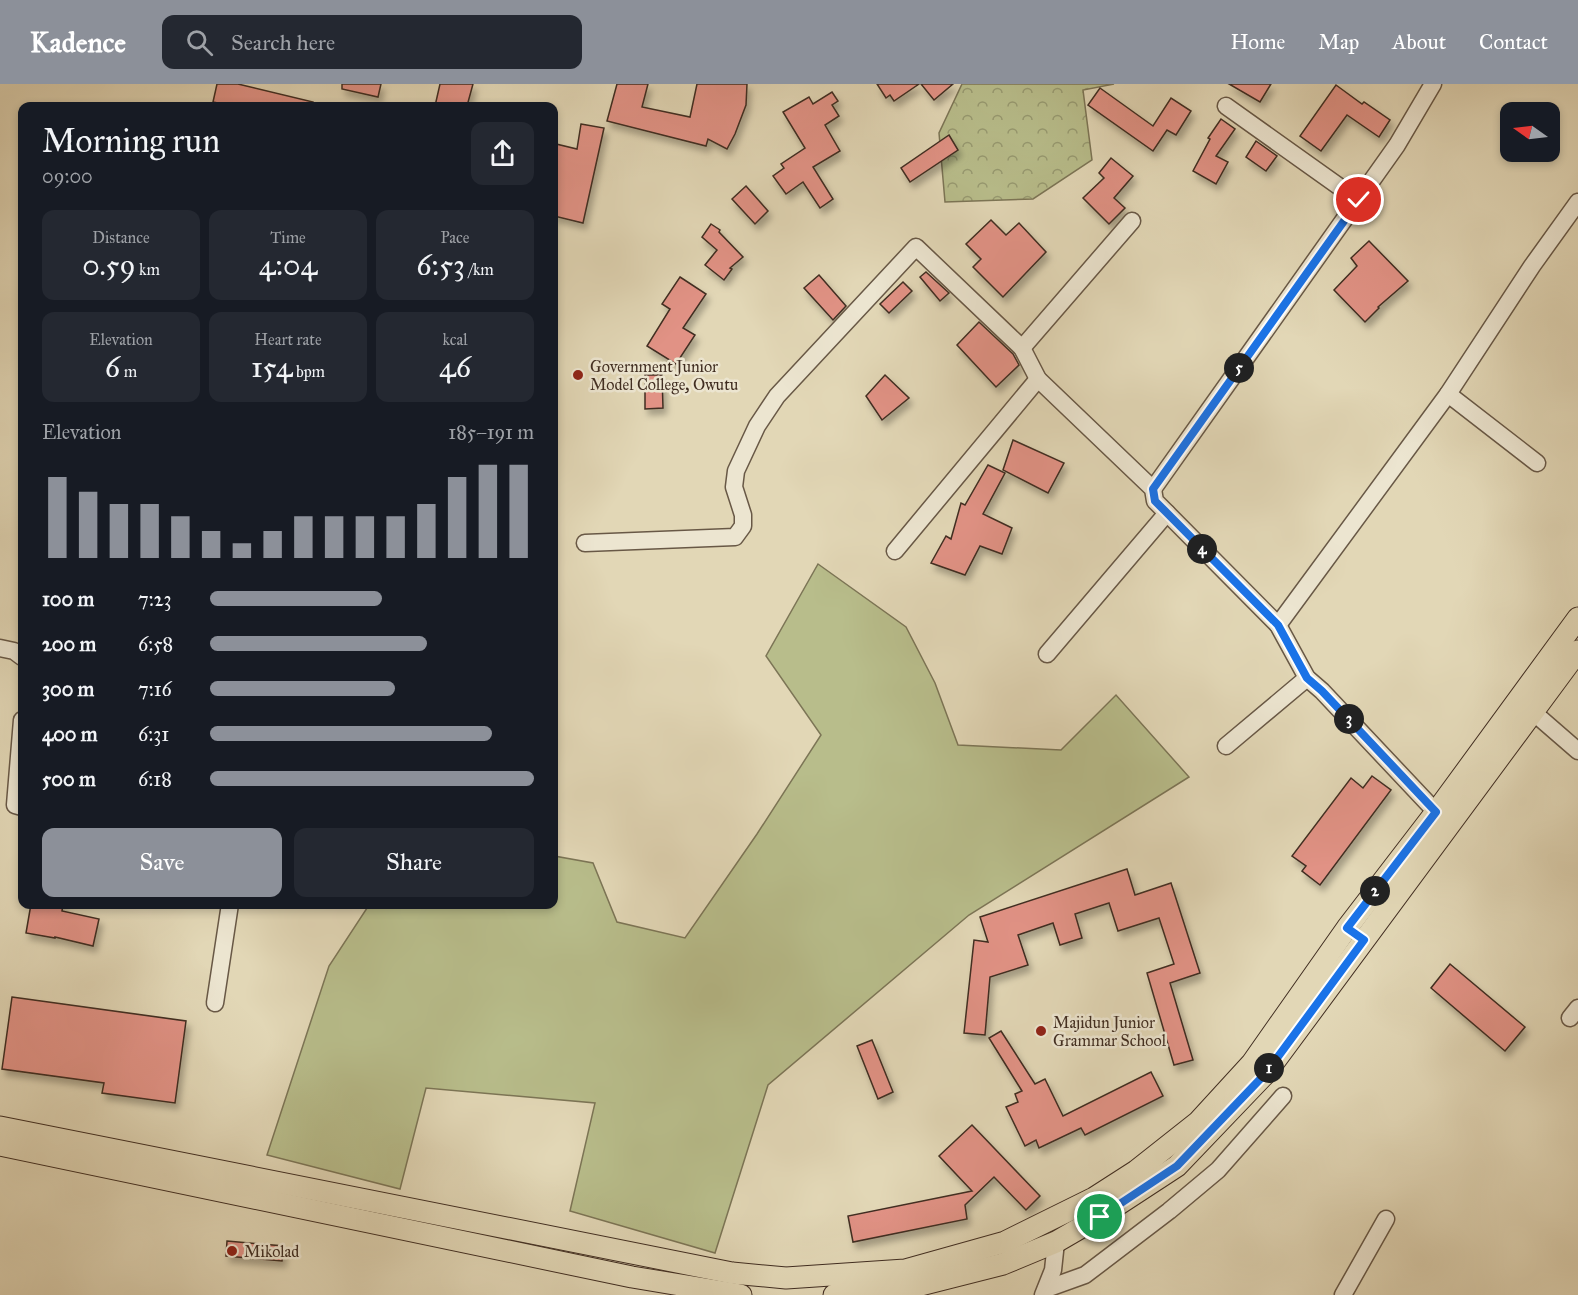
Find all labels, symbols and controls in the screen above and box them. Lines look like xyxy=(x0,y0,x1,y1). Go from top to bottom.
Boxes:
search box xyxy=(162,15,582,69)
text: Kadence xyxy=(30,25,126,60)
icon: search xyxy=(183,26,216,59)
text: Search here xyxy=(231,29,335,56)
text: Home xyxy=(1230,29,1285,55)
text: Map xyxy=(1318,29,1359,55)
text: About xyxy=(1392,29,1446,55)
text: Contact xyxy=(1479,29,1548,55)
north arrow xyxy=(1500,102,1560,162)
map controls xyxy=(1500,102,1560,162)
text: Morning run xyxy=(42,121,220,161)
button: share xyxy=(471,122,534,185)
text: 09:00 xyxy=(42,164,93,188)
pin xyxy=(1333,174,1384,225)
icon: check xyxy=(1342,183,1375,216)
text: Distance xyxy=(92,228,150,247)
text: Time xyxy=(270,228,306,247)
text: Pace xyxy=(440,228,470,247)
text: 0.59 xyxy=(82,247,136,283)
text: 4:04 xyxy=(259,247,317,283)
text: 6:53 xyxy=(416,247,465,283)
text: km xyxy=(136,260,160,279)
text: /km xyxy=(465,260,494,279)
text: Elevation xyxy=(89,330,153,349)
text: Heart rate xyxy=(254,330,322,349)
text: kcal xyxy=(442,330,468,349)
text: 6 xyxy=(105,349,120,385)
text: 154 xyxy=(251,349,292,385)
text: 46 xyxy=(439,349,471,385)
pin: 5 xyxy=(1224,353,1254,383)
place label: Government Junior Model College, Owutu xyxy=(590,357,739,395)
text: 5 xyxy=(1235,358,1243,377)
text: m xyxy=(120,362,137,381)
text: bpm xyxy=(292,362,325,381)
marker: Government Junior Model College, Owutu xyxy=(571,368,585,382)
text: Elevation xyxy=(42,420,121,444)
text: 185–191 m xyxy=(448,420,534,444)
pin: 4 xyxy=(1187,534,1217,564)
text: 4 xyxy=(1198,539,1206,558)
text: 100 m xyxy=(42,587,94,611)
text: 7:23 xyxy=(138,587,172,611)
text: 200 m xyxy=(42,632,96,656)
text: 6:58 xyxy=(138,632,173,656)
text: 300 m xyxy=(42,677,94,701)
text: 7:16 xyxy=(138,677,172,701)
pin: 3 xyxy=(1334,704,1364,734)
text: 3 xyxy=(1346,709,1352,728)
text: 400 m xyxy=(42,722,98,746)
text: 6:31 xyxy=(138,722,169,746)
text: 500 m xyxy=(42,767,96,791)
text: 6:18 xyxy=(138,767,172,791)
button: Save xyxy=(42,828,282,897)
button: Share xyxy=(294,828,534,897)
pin: 2 xyxy=(1360,876,1390,906)
text: 2 xyxy=(1371,881,1379,900)
place label: Majidun Junior Grammar School xyxy=(1053,1013,1167,1050)
marker: Majidun Junior Grammar School xyxy=(1034,1024,1048,1038)
pin: 1 xyxy=(1254,1053,1284,1083)
text: 1 xyxy=(1266,1058,1272,1077)
pin xyxy=(1074,1191,1125,1242)
icon: arrive xyxy=(1083,1200,1116,1233)
place label: Mikolad xyxy=(244,1242,299,1261)
marker: Mikolad xyxy=(225,1244,239,1258)

